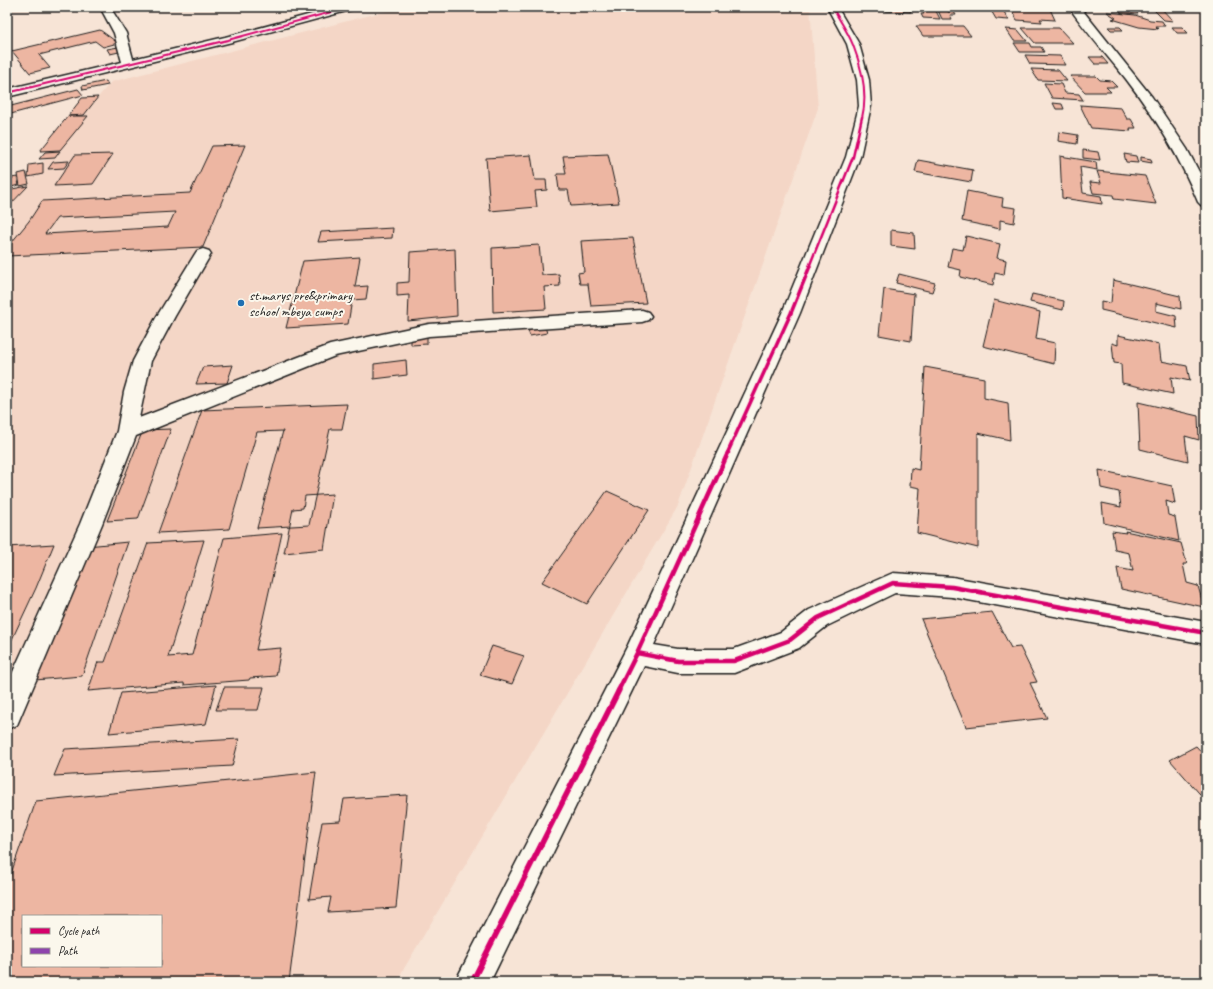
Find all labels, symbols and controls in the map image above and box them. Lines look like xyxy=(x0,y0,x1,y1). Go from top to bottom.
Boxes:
place label: st.marys pre&primary school mbeya cumps xyxy=(249,287,353,320)
marker: st.marys pre&primary school mbeya cumps xyxy=(236,298,246,308)
legend xyxy=(22,915,162,967)
text: Cycle path xyxy=(58,923,100,939)
text: Path xyxy=(58,943,78,959)

